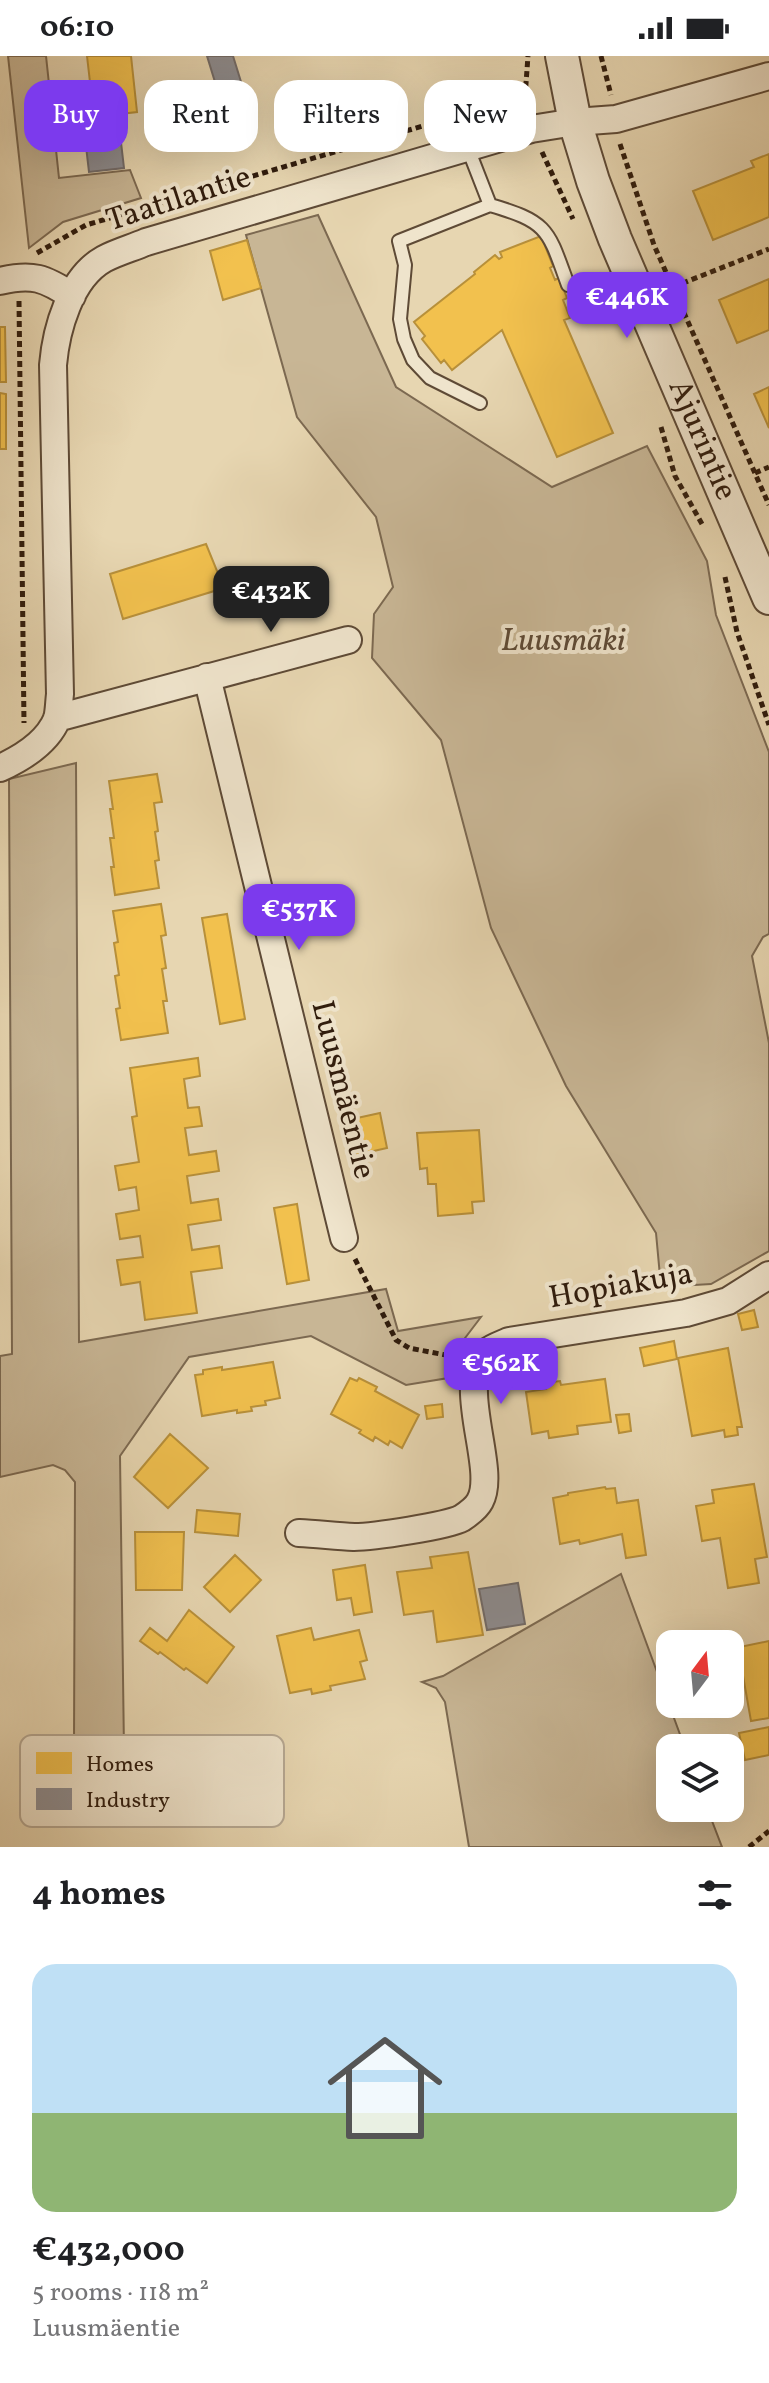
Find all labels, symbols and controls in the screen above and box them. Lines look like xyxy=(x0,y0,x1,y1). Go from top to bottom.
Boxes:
text: 06:10 xyxy=(40,7,114,49)
chip: Buy xyxy=(24,80,128,152)
chip: Rent xyxy=(144,80,258,152)
chip: Filters xyxy=(274,80,408,152)
chip: New xyxy=(424,80,536,152)
street label: Taatilantie xyxy=(101,156,257,244)
pin: €446K xyxy=(571,272,683,340)
text: €446K xyxy=(585,280,669,316)
street label: Ajurintie xyxy=(656,373,747,508)
pin: €432K xyxy=(215,566,327,634)
text: €432K xyxy=(231,574,311,610)
park label: Luusmäki xyxy=(501,620,626,664)
pin: €537K xyxy=(243,884,355,952)
text: €537K xyxy=(261,892,337,928)
street label: Luusmäentie xyxy=(299,996,385,1184)
street label: Hopiakuja xyxy=(546,1253,696,1321)
pin: €562K xyxy=(445,1338,557,1406)
text: €562K xyxy=(462,1346,540,1382)
north arrow xyxy=(656,1630,744,1718)
map controls xyxy=(656,1630,744,1822)
button: layers xyxy=(656,1734,744,1822)
legend xyxy=(20,1735,284,1827)
text: Homes xyxy=(86,1750,154,1781)
text: Industry xyxy=(86,1786,170,1817)
text: 4 homes xyxy=(32,1872,166,1919)
icon: filters xyxy=(693,1873,737,1917)
icon: home xyxy=(313,2016,457,2160)
text: €432,000 xyxy=(32,2228,185,2275)
text: 5 rooms · 118 m² xyxy=(32,2275,209,2311)
text: Luusmäentie xyxy=(32,2311,180,2347)

